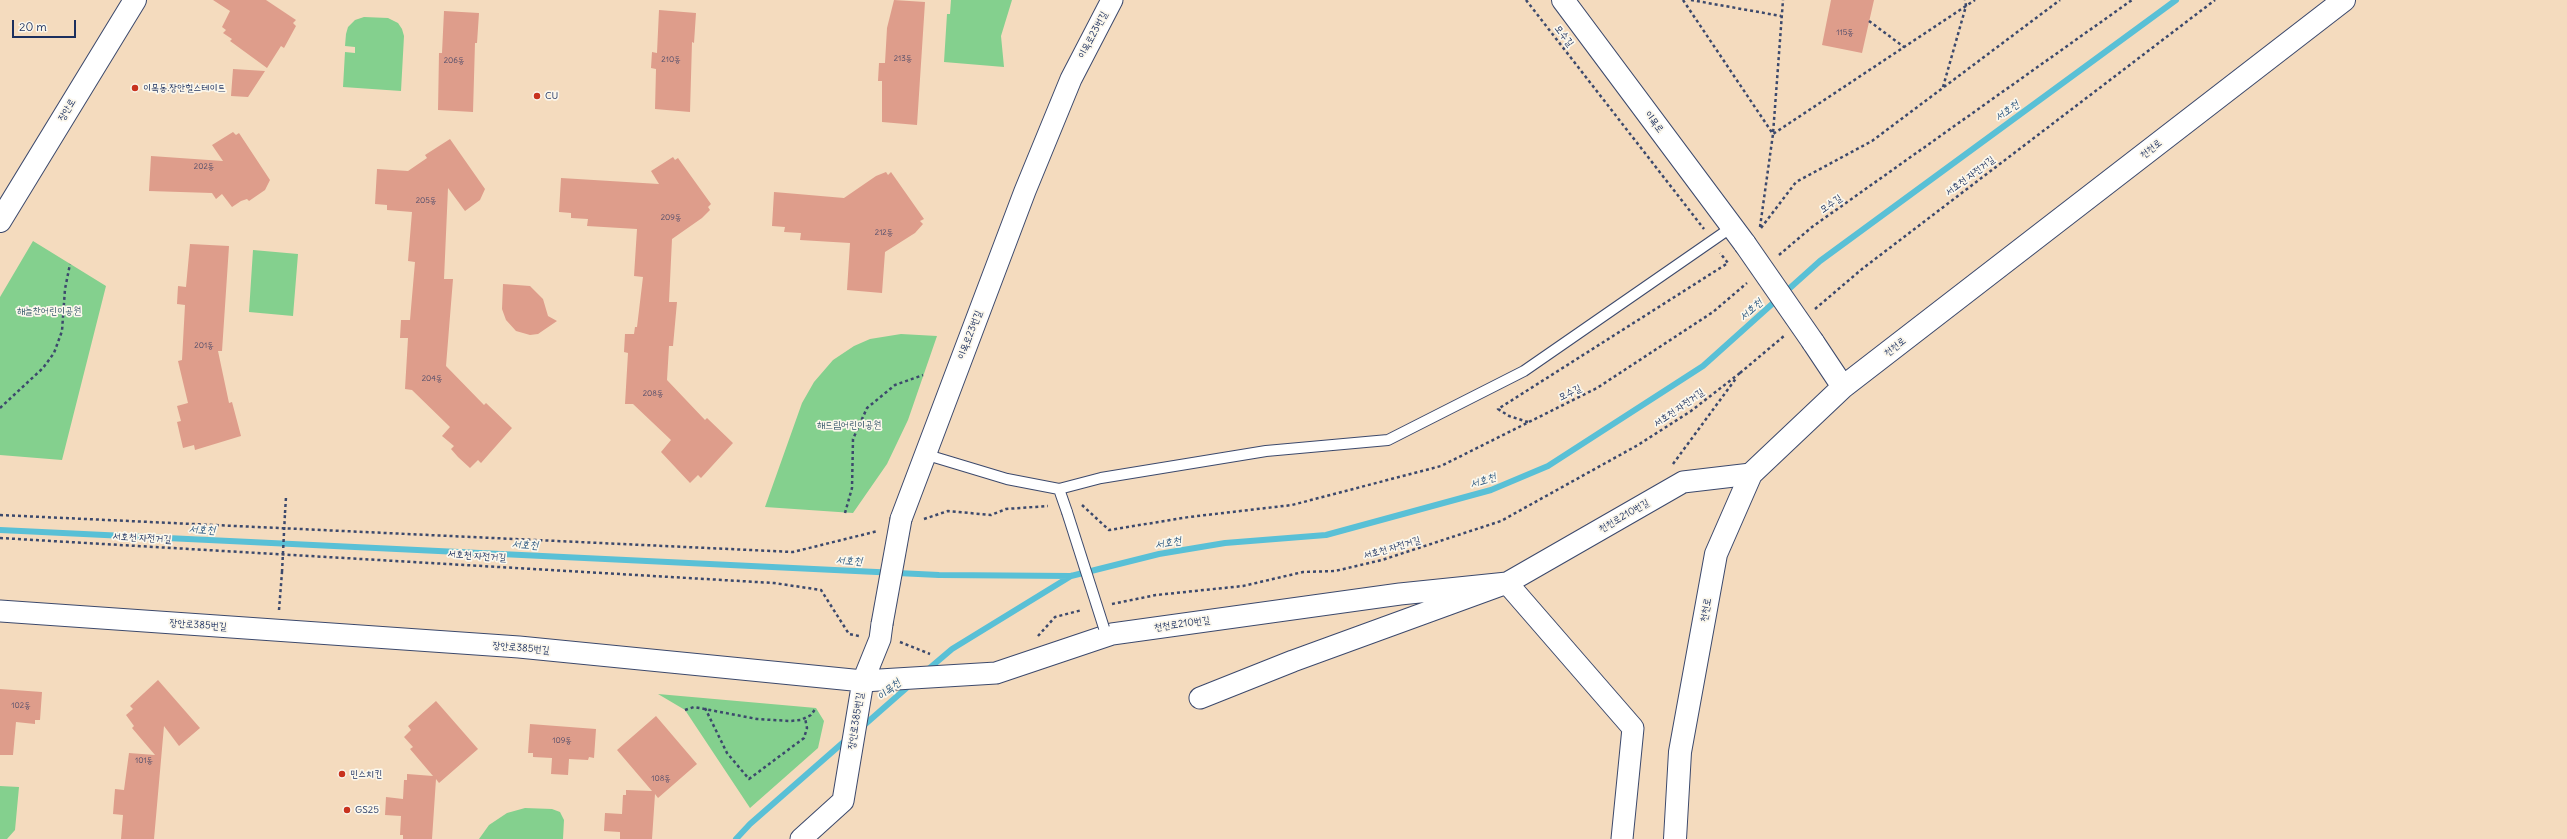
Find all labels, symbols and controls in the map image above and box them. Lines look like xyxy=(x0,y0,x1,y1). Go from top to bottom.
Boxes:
street label: 이목로23번길 xyxy=(1076,9,1110,61)
scale bar xyxy=(14,12,78,38)
text: 20 m xyxy=(19,19,47,34)
street label: 모수길 xyxy=(1552,23,1576,49)
house number: 115동 xyxy=(1836,28,1854,38)
house number: 213동 xyxy=(894,54,912,64)
house number: 210동 xyxy=(661,55,681,65)
house number: 206동 xyxy=(444,56,464,66)
place label: 이목동.장안힐스테이트 xyxy=(143,82,226,94)
marker: 이목동.장안힐스테이트 xyxy=(130,83,140,93)
place label: CU xyxy=(545,90,558,102)
marker: CU xyxy=(532,91,542,101)
street label: 장안로 xyxy=(56,97,78,123)
water label: 서호천 xyxy=(1992,98,2022,124)
street label: 이목로 xyxy=(1642,109,1666,135)
street label: 천천로 xyxy=(2138,137,2164,161)
street label: 서호천 자전거길 xyxy=(1943,154,1997,198)
house number: 202동 xyxy=(194,162,214,172)
street label: 모수길 xyxy=(1818,192,1844,216)
house number: 205동 xyxy=(416,196,436,206)
house number: 209동 xyxy=(661,213,681,223)
house number: 212동 xyxy=(875,228,893,238)
water label: 서호천 xyxy=(1737,296,1765,324)
park label: 해늘찬어린이공원 xyxy=(17,305,81,317)
street label: 이목로23번길 xyxy=(955,309,985,361)
street label: 천천로 xyxy=(1882,335,1908,359)
house number: 201동 xyxy=(194,341,214,351)
house number: 204동 xyxy=(422,374,442,384)
street label: 모수길 xyxy=(1557,382,1583,404)
street label: 서호천 자전거길 xyxy=(1652,386,1706,430)
house number: 208동 xyxy=(643,389,663,399)
park label: 해드림어린이공원 xyxy=(817,419,881,431)
water label: 서호천 xyxy=(1468,471,1498,491)
street label: 천천로210번길 xyxy=(1597,497,1651,535)
water label: 서호천 xyxy=(188,523,216,537)
street label: 서호천 자전거길 xyxy=(112,530,172,546)
water label: 서호천 xyxy=(1154,534,1182,552)
street label: 서호천 자전거길 xyxy=(1362,534,1422,562)
water label: 서호천 xyxy=(511,538,539,552)
street label: 서호천 자전거길 xyxy=(447,548,507,564)
water label: 서호천 xyxy=(835,554,863,568)
street label: 천천로 xyxy=(1698,597,1714,623)
street label: 천천로210번길 xyxy=(1153,614,1211,634)
street label: 장안로385번길 xyxy=(169,617,227,633)
street label: 장안로385번길 xyxy=(492,640,550,656)
water label: 이목천 xyxy=(875,676,903,704)
street label: 장안로385번길 xyxy=(846,692,866,750)
house number: 102동 xyxy=(11,701,31,711)
house number: 109동 xyxy=(552,736,572,746)
house number: 101동 xyxy=(135,756,153,766)
place label: 민스치킨 xyxy=(350,768,382,780)
marker: 민스치킨 xyxy=(337,769,347,779)
house number: 108동 xyxy=(651,774,671,784)
place label: GS25 xyxy=(355,804,379,816)
marker: GS25 xyxy=(342,805,352,815)

